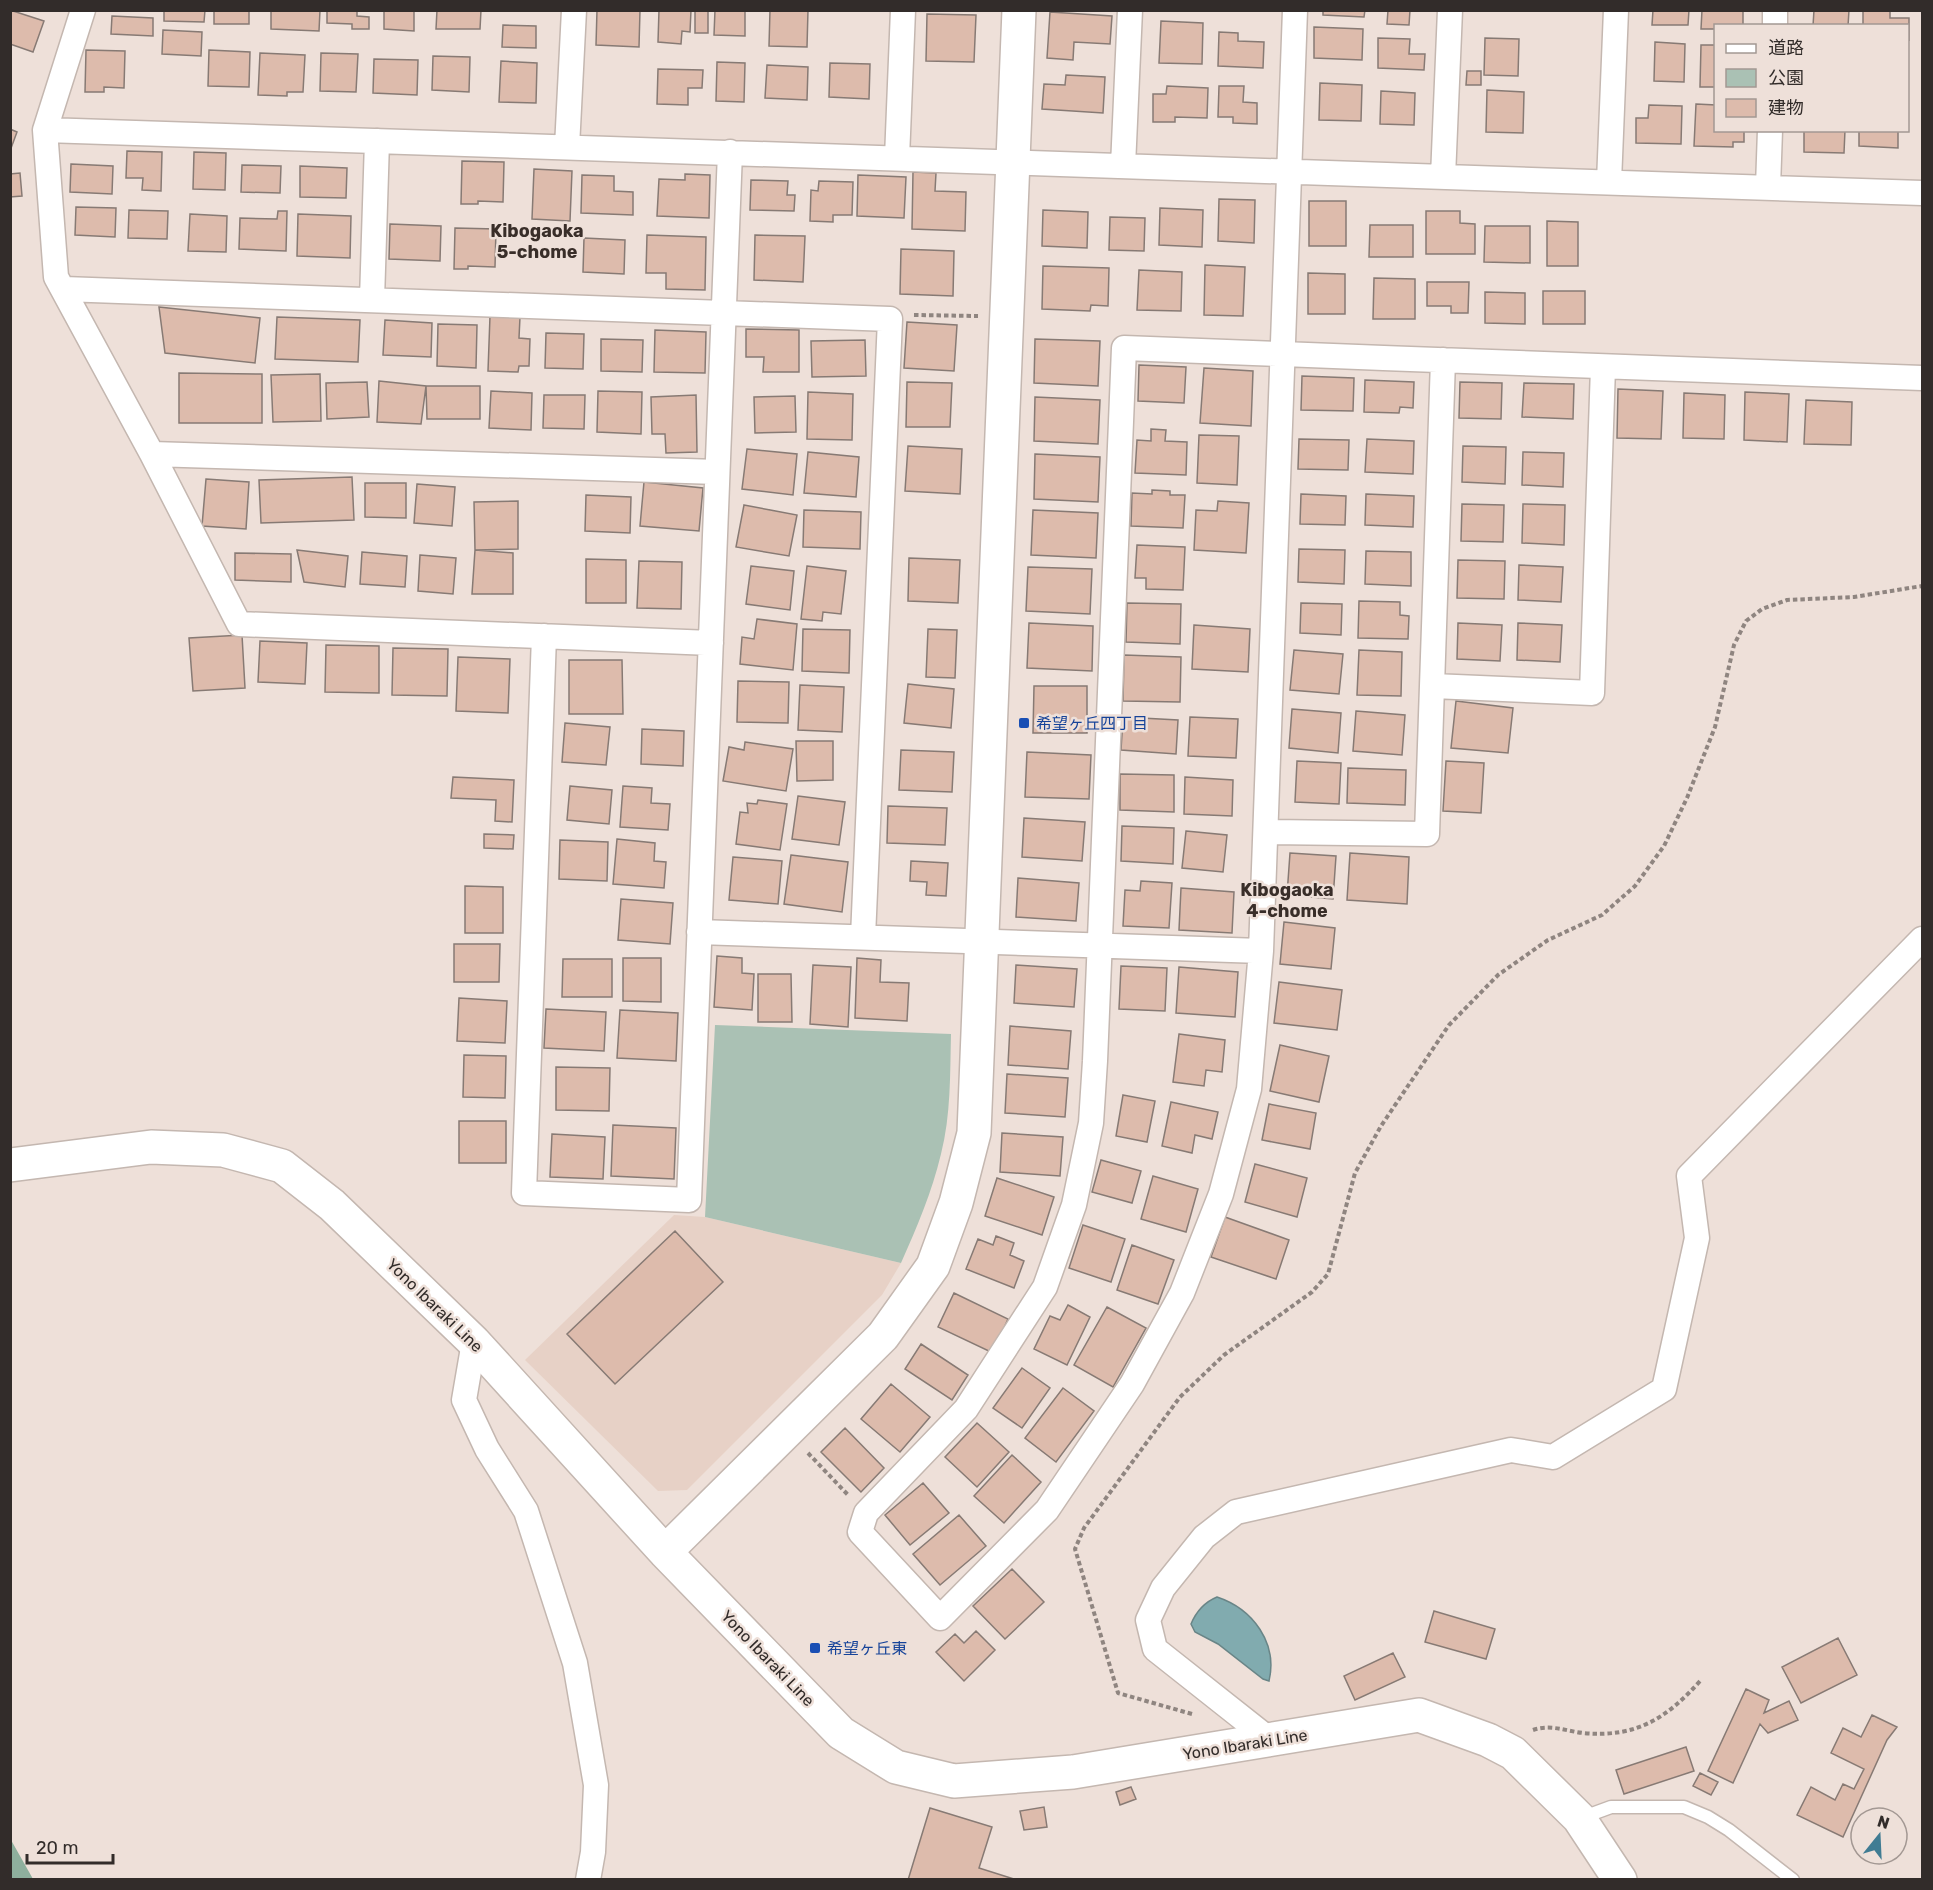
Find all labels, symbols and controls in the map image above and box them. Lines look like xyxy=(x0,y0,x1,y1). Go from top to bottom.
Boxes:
legend xyxy=(1714,24,1909,132)
text: 道路 xyxy=(1768,37,1804,59)
text: 公園 xyxy=(1768,67,1804,89)
text: 建物 xyxy=(1768,97,1804,119)
district label: Kibogaoka 5-chome xyxy=(490,220,584,263)
place label: 希望ヶ丘四丁目 xyxy=(1036,714,1148,733)
marker: 希望ヶ丘四丁目 xyxy=(1017,716,1031,730)
district label: Kibogaoka 4-chome xyxy=(1240,879,1334,922)
street label: Yono Ibaraki Line xyxy=(383,1255,487,1356)
street label: Yono Ibaraki Line xyxy=(717,1606,818,1710)
place label: 希望ヶ丘東 xyxy=(827,1639,907,1658)
marker: 希望ヶ丘東 xyxy=(808,1641,822,1655)
street label: Yono Ibaraki Line xyxy=(1181,1725,1309,1764)
north arrow xyxy=(1849,1806,1909,1866)
text: N xyxy=(1875,1811,1892,1833)
scale bar xyxy=(27,1827,112,1865)
text: 20 m xyxy=(36,1837,78,1859)

